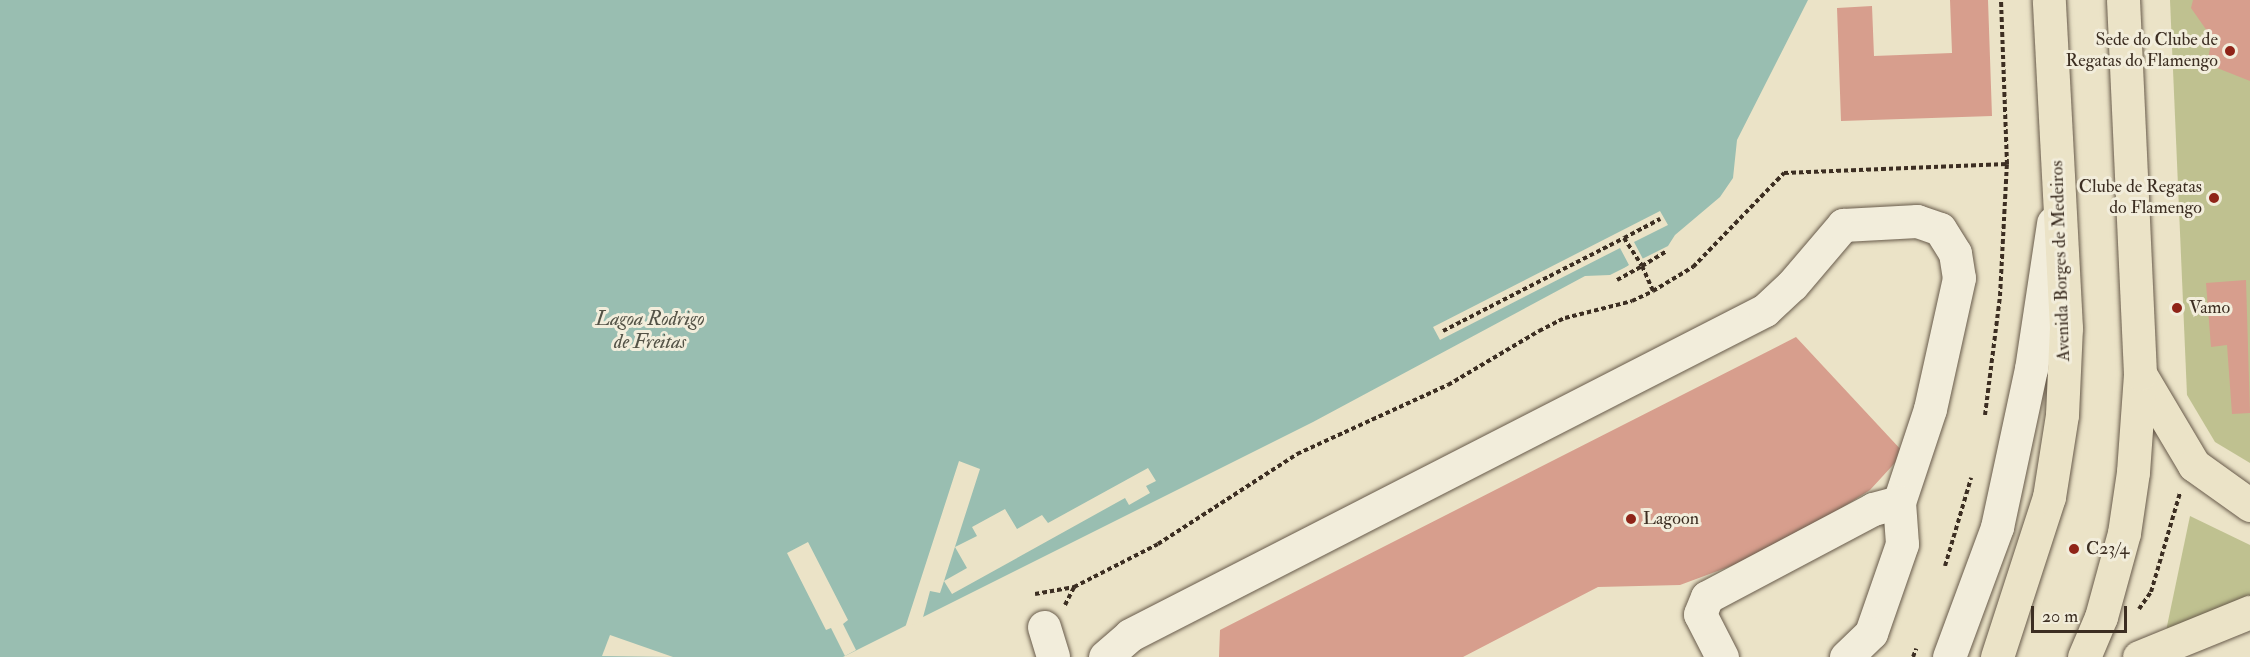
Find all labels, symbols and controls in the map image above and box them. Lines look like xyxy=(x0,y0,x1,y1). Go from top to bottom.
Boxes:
place label: Sede do Clube de Regatas do Flamengo xyxy=(2065,30,2218,72)
marker: Sede do Clube de Regatas do Flamengo xyxy=(2223,44,2237,58)
street label: Avenida Borges de Medeiros xyxy=(2047,160,2075,362)
place label: Clube de Regatas do Flamengo xyxy=(2079,177,2202,219)
marker: Clube de Regatas do Flamengo xyxy=(2207,191,2221,205)
place label: Vamo xyxy=(2189,297,2230,319)
marker: Vamo xyxy=(2170,301,2184,315)
water label: Lagoa Rodrigo de Freitas xyxy=(595,306,705,353)
place label: Lagoon xyxy=(1643,508,1699,530)
marker: Lagoon xyxy=(1624,512,1638,526)
place label: C23/4 xyxy=(2086,538,2129,560)
marker: C23/4 xyxy=(2067,542,2081,556)
scale bar xyxy=(2034,594,2130,632)
text: 20 m xyxy=(2042,605,2078,628)

